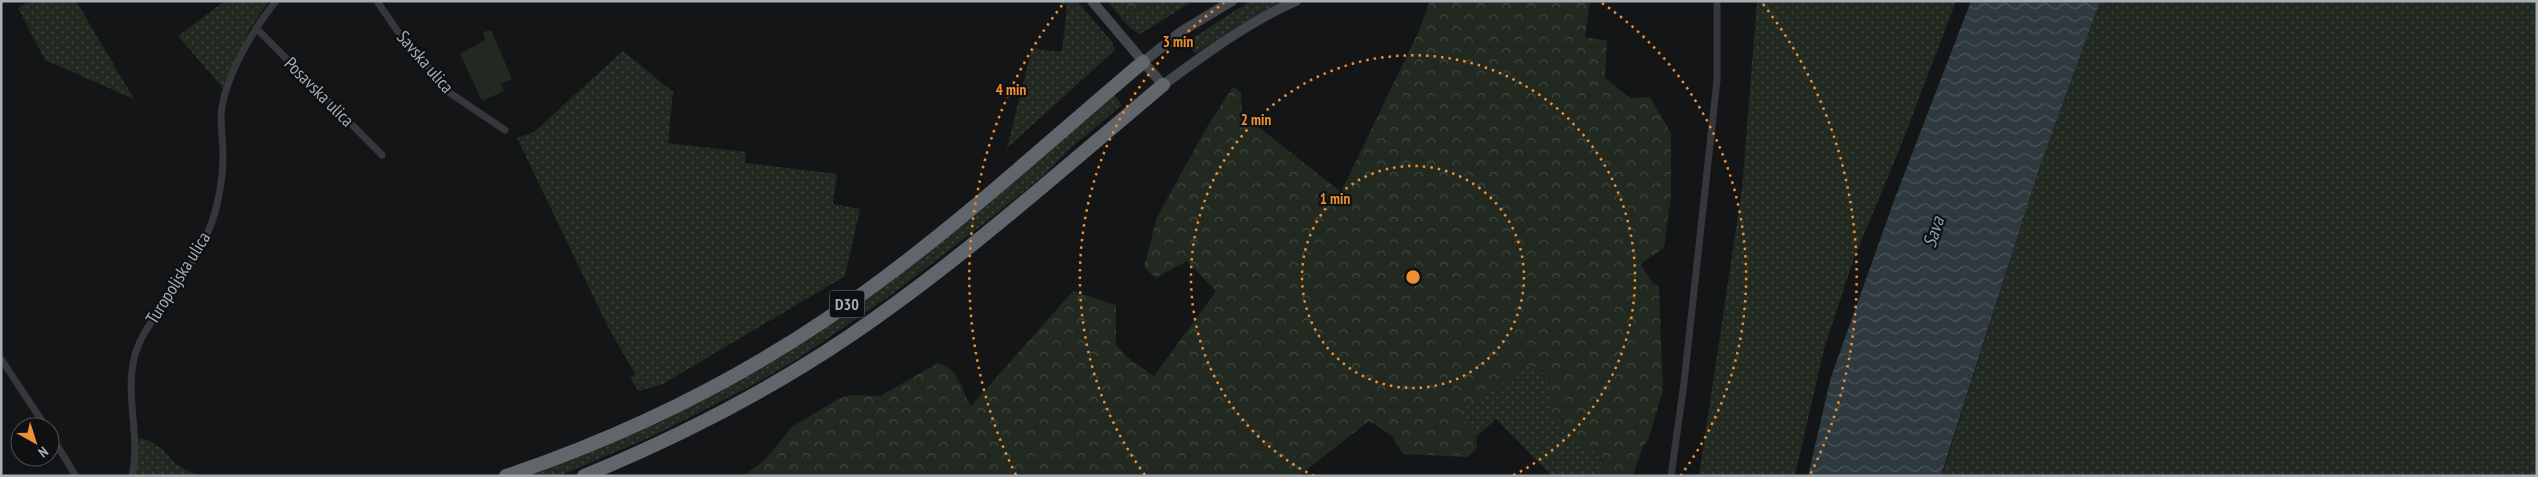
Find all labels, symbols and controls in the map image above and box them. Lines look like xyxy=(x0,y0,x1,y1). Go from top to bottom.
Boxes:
street label: Savska ulica xyxy=(392,26,459,98)
text: 3 min xyxy=(1163,32,1193,51)
street label: Posavska ulica xyxy=(280,52,359,131)
text: 4 min xyxy=(996,80,1026,99)
text: 2 min xyxy=(1241,110,1271,129)
text: 1 min xyxy=(1320,189,1350,208)
water label: Sava xyxy=(1917,212,1950,250)
street label: Turopoljska ulica xyxy=(140,227,215,328)
centre of rings xyxy=(1404,268,1422,286)
road number: D30 xyxy=(830,290,864,318)
north arrow xyxy=(10,417,60,467)
text: N xyxy=(35,443,52,461)

